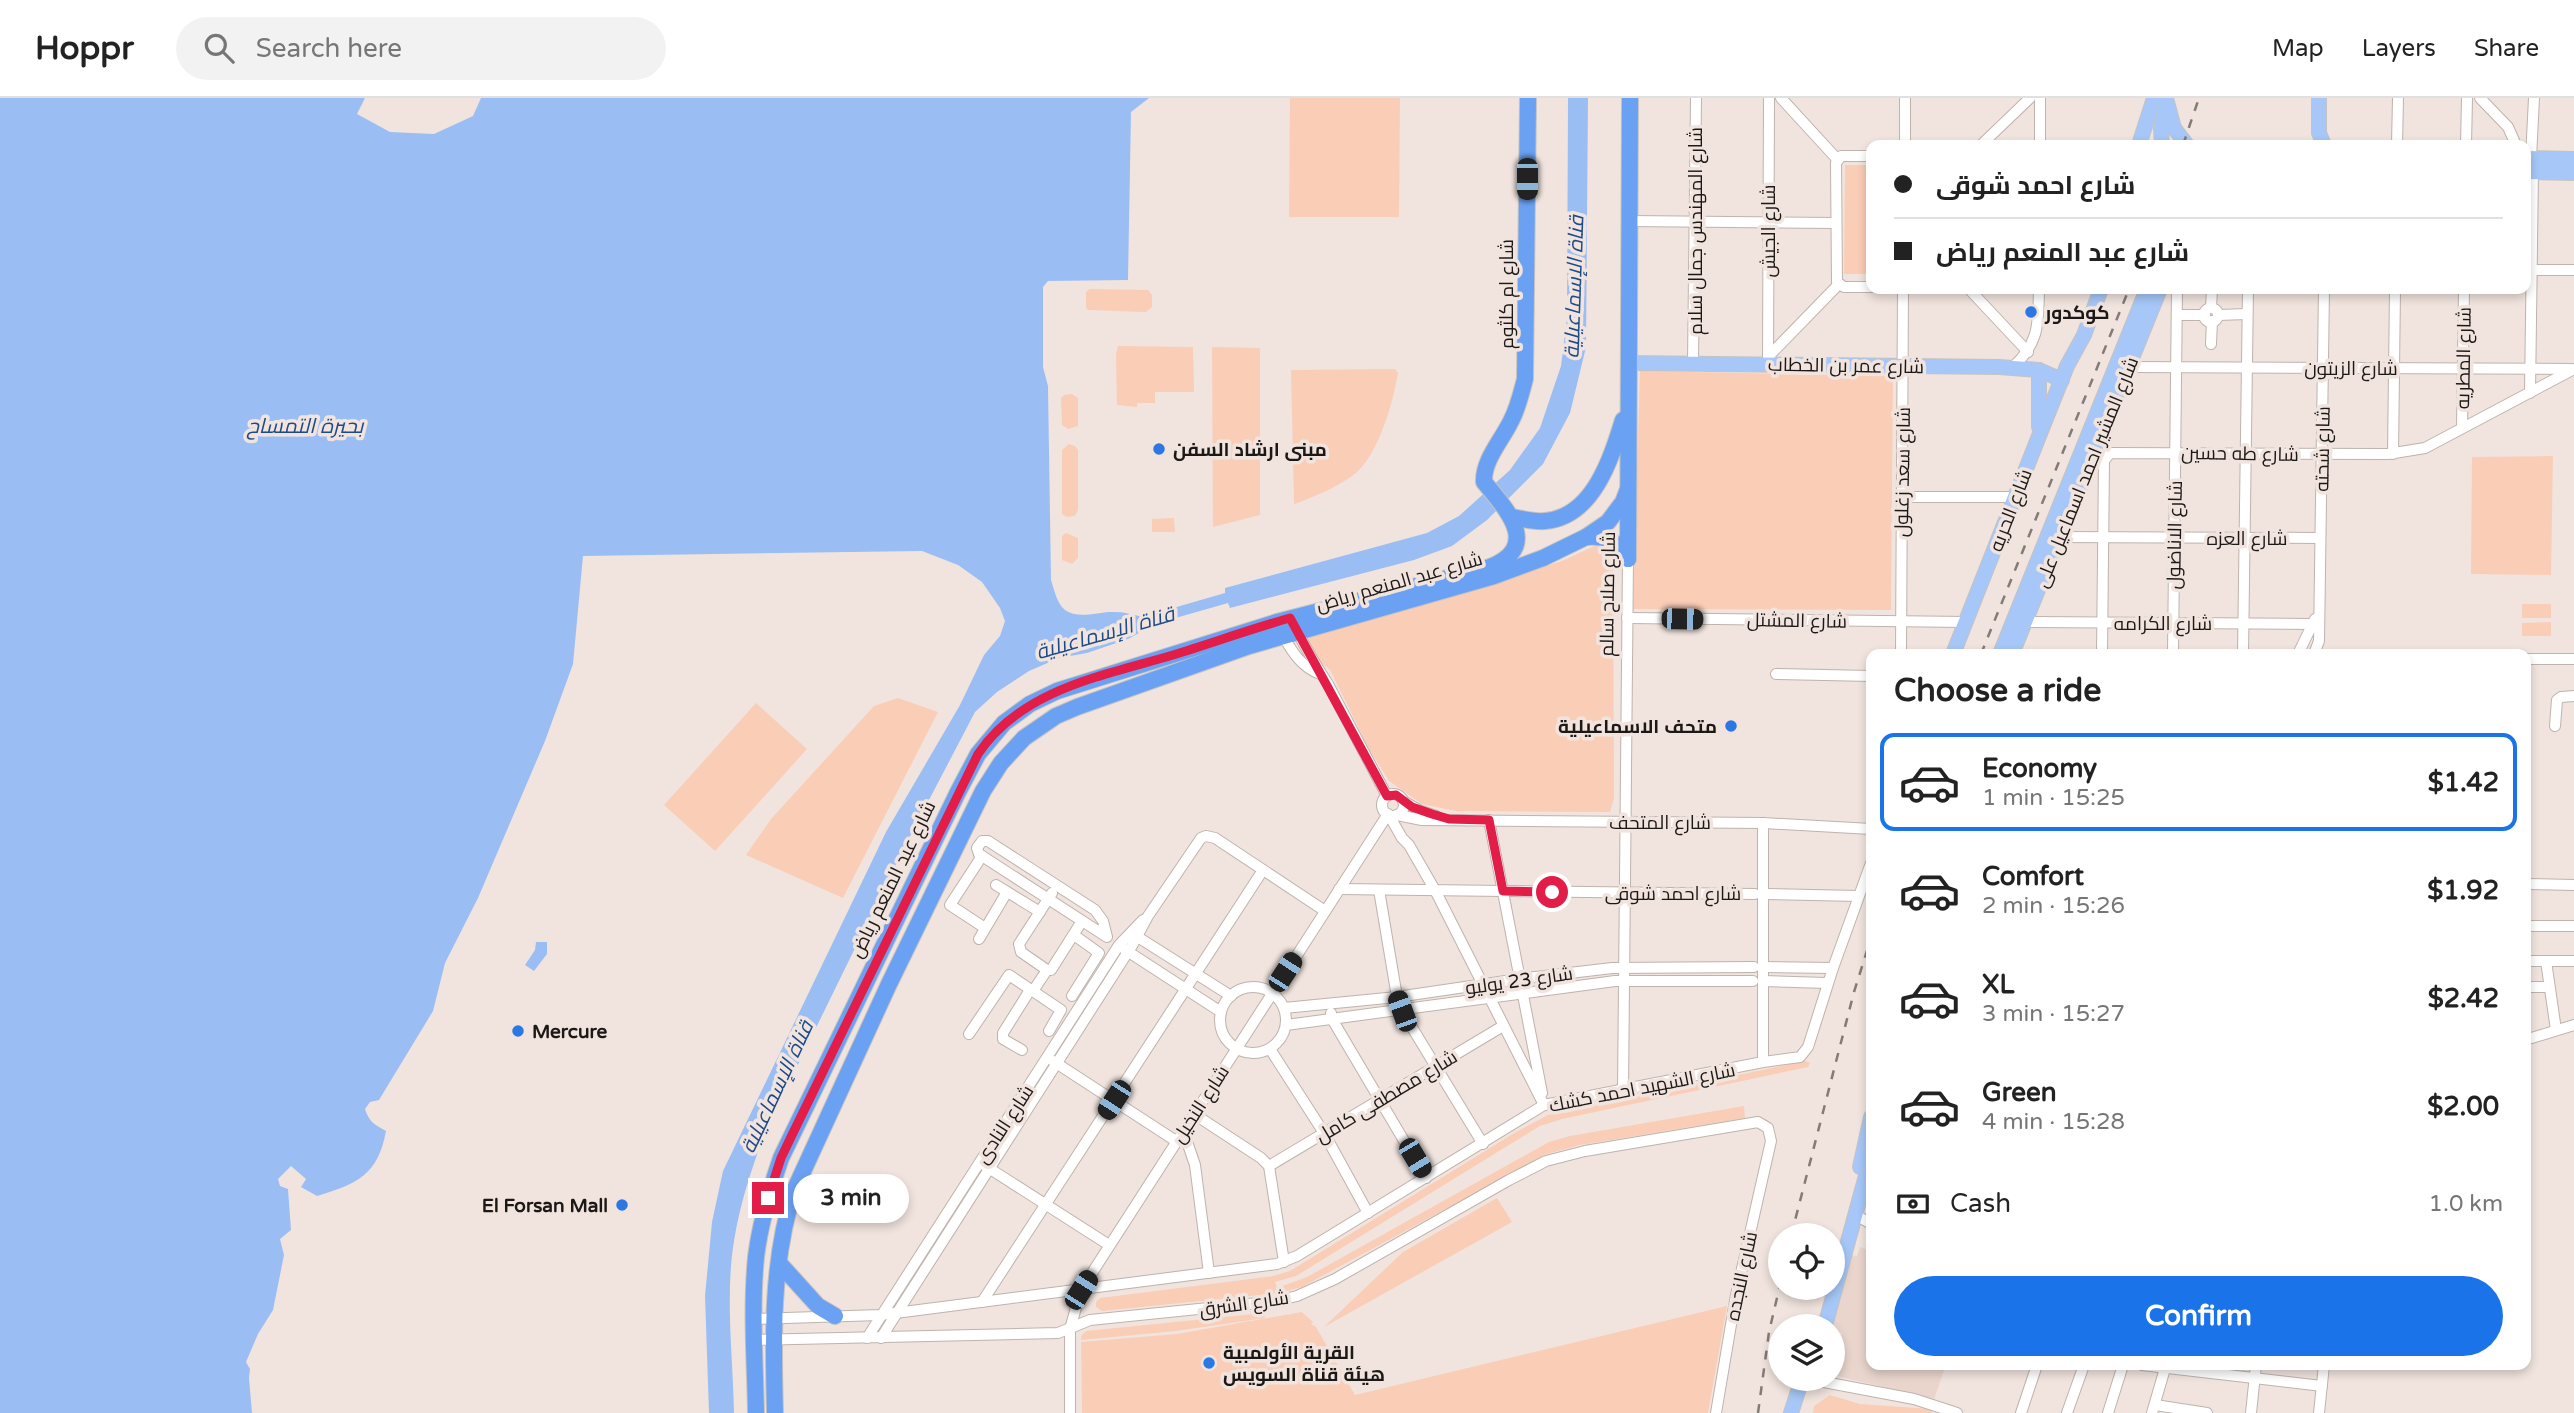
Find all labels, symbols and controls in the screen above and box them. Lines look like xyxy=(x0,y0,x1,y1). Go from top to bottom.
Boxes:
search box xyxy=(176,17,666,80)
text: Hoppr xyxy=(35,29,134,68)
icon: search xyxy=(200,29,238,67)
text: Search here xyxy=(256,33,402,64)
text: Map xyxy=(2272,34,2324,63)
text: Layers xyxy=(2362,34,2436,63)
text: Share xyxy=(2474,34,2539,63)
street label: شارع المهندس جمال سلام xyxy=(1685,127,1709,335)
car xyxy=(1517,158,1538,200)
text: شارع احمد شوقى xyxy=(1936,170,2135,201)
street label: شارع الجيش xyxy=(1758,185,1782,277)
water label: قناة الإسماعيلية xyxy=(1560,214,1590,359)
text: شارع عبد المنعم رياض xyxy=(1936,237,2189,268)
street label: شارع ام كلثوم xyxy=(1496,239,1520,349)
place label: كوكدور xyxy=(2044,302,2110,324)
marker: كوكدور xyxy=(2023,304,2039,320)
street label: شارع المطريه xyxy=(2452,307,2478,409)
street label: شارع عمر بن الخطاب xyxy=(1768,354,1924,380)
street label: شارع المشير احمد اسماعيل على xyxy=(2031,354,2145,592)
street label: شارع الزيتون xyxy=(2304,358,2398,382)
street label: شارع شحته xyxy=(2311,406,2337,492)
street label: شارع سعد زغلول xyxy=(1891,407,1917,537)
water label: بحيرة التمساح xyxy=(246,414,365,440)
place label: مبنى ارشاد السفن xyxy=(1173,439,1327,461)
marker: مبنى ارشاد السفن xyxy=(1151,441,1167,457)
street label: شارع طه حسين xyxy=(2181,442,2299,468)
street label: شارع الحريه xyxy=(1985,466,2039,556)
street label: شارع الاناضول xyxy=(2163,480,2189,590)
street label: شارع العزه xyxy=(2207,528,2287,552)
street label: شارع صلاح سالم xyxy=(1596,531,1622,657)
street label: شارع عبد المنعم رياض xyxy=(1314,548,1485,618)
water label: قناة الإسماعيلية xyxy=(1033,601,1179,665)
car xyxy=(1661,608,1704,630)
street label: شارع المشتل xyxy=(1747,609,1847,635)
street label: شارع الكرامه xyxy=(2114,613,2212,637)
text: Choose a ride xyxy=(1894,672,2101,710)
place label: متحف الاسماعيلية xyxy=(1558,716,1717,738)
marker: متحف الاسماعيلية xyxy=(1723,718,1739,734)
icon: car xyxy=(1898,751,1961,814)
text: Economy xyxy=(1982,753,2097,784)
text: $1.42 xyxy=(2428,767,2499,798)
text: 1 min · 15:25 xyxy=(1982,784,2125,812)
street label: شارع عبد المنعم رياض xyxy=(845,797,942,962)
street label: شارع المتحف xyxy=(1609,812,1711,836)
icon: car xyxy=(1898,859,1961,922)
text: Comfort xyxy=(1982,861,2084,892)
text: $1.92 xyxy=(2427,875,2499,906)
route start xyxy=(1536,876,1568,908)
street label: شارع احمد شوقى xyxy=(1605,883,1741,907)
text: 2 min · 15:26 xyxy=(1982,892,2125,920)
car xyxy=(1265,949,1306,995)
street label: شارع 23 يوليو xyxy=(1464,963,1575,1001)
icon: car xyxy=(1898,967,1961,1030)
text: XL xyxy=(1982,969,2014,1000)
text: $2.42 xyxy=(2428,983,2499,1014)
car xyxy=(1385,988,1420,1034)
text: 3 min · 15:27 xyxy=(1982,1000,2125,1028)
water label: قناة الإسماعيلية xyxy=(736,1016,820,1157)
place label: Mercure xyxy=(532,1021,608,1043)
marker: Mercure xyxy=(510,1023,526,1039)
street label: شارع مصطفى كامل xyxy=(1312,1046,1462,1150)
street label: شارع الشهيد احمد كشك xyxy=(1547,1059,1737,1119)
street label: شارع النخيل xyxy=(1168,1062,1236,1149)
icon: car xyxy=(1898,1075,1961,1138)
car xyxy=(1094,1077,1135,1123)
text: Green xyxy=(1982,1077,2057,1108)
street label: شارع النادى xyxy=(971,1081,1040,1169)
text: $2.00 xyxy=(2427,1091,2499,1122)
text: 4 min · 15:28 xyxy=(1982,1108,2125,1136)
car xyxy=(1396,1135,1435,1181)
callout: 3 min xyxy=(792,1174,908,1222)
route end xyxy=(752,1182,784,1214)
text: 3 min xyxy=(820,1184,882,1212)
icon: cash xyxy=(1894,1185,1932,1223)
text: Cash xyxy=(1950,1188,2011,1219)
text: 1.0 km xyxy=(2429,1190,2503,1218)
place label: El Forsan Mall xyxy=(482,1195,608,1217)
marker: El Forsan Mall xyxy=(614,1197,630,1213)
map controls xyxy=(1768,1223,1845,1391)
button: locate xyxy=(1768,1223,1845,1300)
street label: شارع النجده xyxy=(1722,1230,1764,1323)
car xyxy=(1061,1267,1102,1313)
button: Confirm xyxy=(1894,1276,2503,1356)
street label: شارع الشرق xyxy=(1198,1287,1291,1323)
button: layers xyxy=(1768,1314,1845,1391)
place label: القرية الأولمبية هيئة قناة السويس xyxy=(1223,1342,1385,1386)
marker: القرية الأولمبية هيئة قناة السويس xyxy=(1201,1355,1217,1371)

